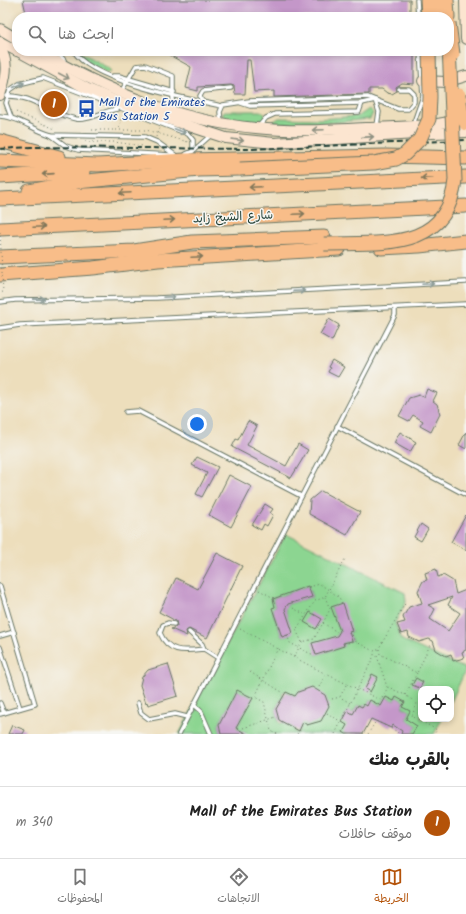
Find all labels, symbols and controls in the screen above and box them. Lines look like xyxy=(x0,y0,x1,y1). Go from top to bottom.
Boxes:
search box xyxy=(12,12,454,56)
icon: search xyxy=(26,23,48,45)
text: ابحث هنا xyxy=(58,23,114,47)
one-way arrow xyxy=(58,73,70,81)
one-way arrow xyxy=(13,81,25,88)
pin: 1 xyxy=(41,89,67,119)
place label: Mall of the Emirates Bus Station 5 xyxy=(99,93,205,126)
bus stop icon: Mall of the Emirates Bus Station 5 xyxy=(76,99,96,119)
one-way arrow xyxy=(174,127,186,135)
one-way arrow xyxy=(312,127,325,134)
one-way arrow xyxy=(361,133,374,140)
one-way arrow xyxy=(231,136,244,144)
one-way arrow xyxy=(42,170,55,177)
one-way arrow xyxy=(421,175,434,182)
one-way arrow xyxy=(249,183,262,190)
one-way arrow xyxy=(119,189,132,196)
street label: شارع الشيخ زايد xyxy=(192,205,274,229)
one-way arrow xyxy=(292,210,305,218)
one-way arrow xyxy=(162,217,175,224)
one-way arrow xyxy=(32,223,45,230)
one-way arrow xyxy=(190,254,203,261)
one-way arrow xyxy=(421,280,434,288)
one-way arrow xyxy=(292,287,305,295)
one-way arrow xyxy=(162,293,175,301)
one-way arrow xyxy=(32,295,45,303)
your location xyxy=(187,414,207,434)
map controls xyxy=(418,686,454,722)
button: locate xyxy=(418,686,454,722)
text: بالقرب منك xyxy=(369,747,450,774)
text: Mall of the Emirates Bus Station xyxy=(189,800,412,824)
text: 340 m xyxy=(16,812,53,833)
text: 1 xyxy=(435,812,439,833)
text: موقف حافلات xyxy=(339,824,412,845)
tab: المحفوظات xyxy=(57,866,103,908)
tab: الاتجاهات xyxy=(217,866,260,908)
tab: الخريطة xyxy=(374,866,409,908)

